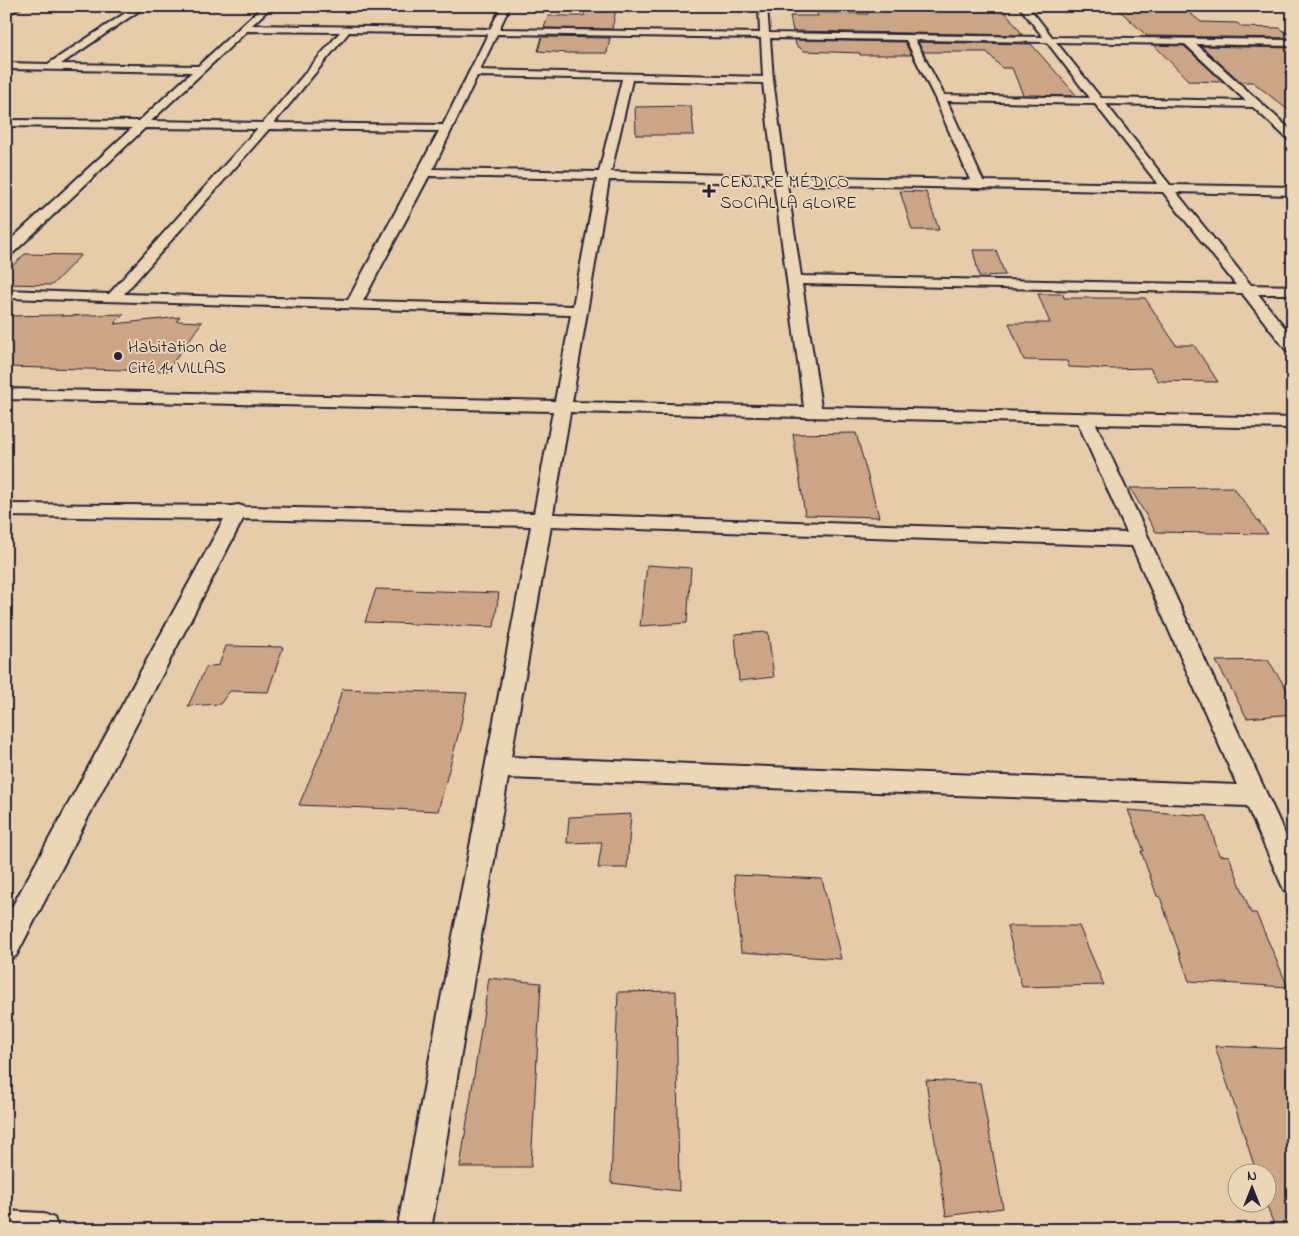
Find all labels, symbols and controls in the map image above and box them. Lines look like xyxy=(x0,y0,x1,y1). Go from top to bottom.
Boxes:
place label: CENTRE MÉDICO SOCIAL LA GLOIRE xyxy=(720,170,857,217)
marker: CENTRE MÉDICO SOCIAL LA GLOIRE xyxy=(702,184,716,198)
place label: Habitation de Cité 14 VILLAS xyxy=(128,335,228,382)
marker: Habitation de Cité 14 VILLAS xyxy=(112,350,124,362)
north arrow xyxy=(1226,1164,1276,1214)
text: N xyxy=(1247,1166,1257,1187)

